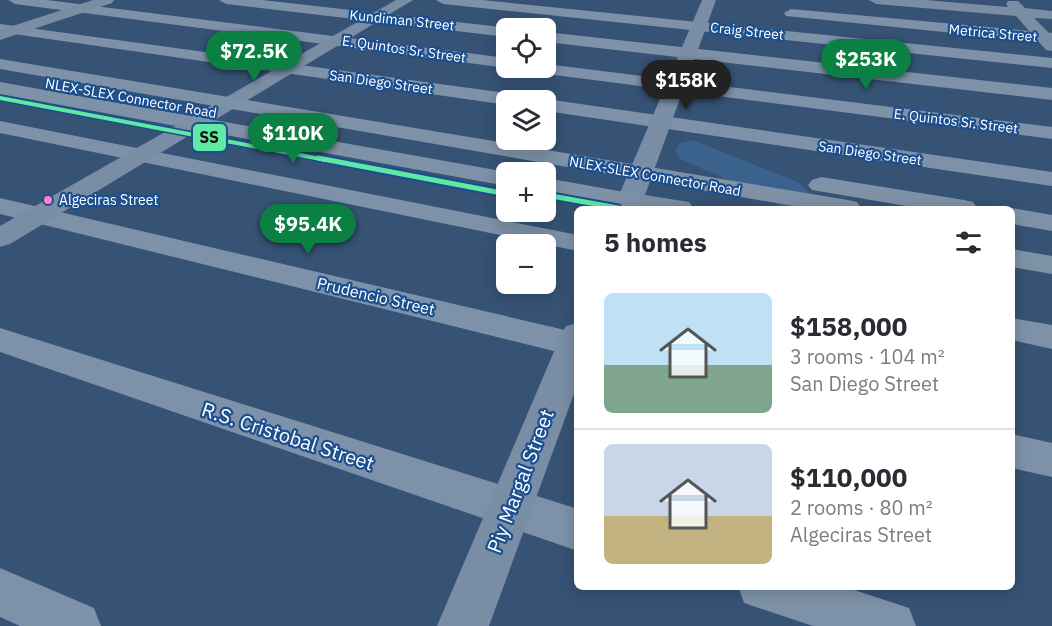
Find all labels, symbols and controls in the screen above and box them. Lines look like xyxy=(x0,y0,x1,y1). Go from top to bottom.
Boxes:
street label: Kundiman Street xyxy=(349,6,456,34)
map controls xyxy=(496,18,556,294)
button: locate xyxy=(496,18,556,78)
street label: Craig Street xyxy=(709,18,785,44)
street label: Metrica Street xyxy=(948,20,1038,46)
pin: $72.5K xyxy=(205,31,303,82)
street label: E. Quintos Sr. Street xyxy=(341,31,467,67)
text: $72.5K xyxy=(220,37,288,64)
pin: $253K xyxy=(824,39,908,90)
text: $253K xyxy=(835,45,897,72)
pin: $158K xyxy=(644,60,728,111)
street label: San Diego Street xyxy=(328,66,434,98)
text: $158K xyxy=(655,66,717,93)
street label: NLEX-SLEX Connector Road xyxy=(44,74,218,122)
button: layers xyxy=(496,90,556,150)
street label: E. Quintos Sr. Street xyxy=(893,104,1019,138)
pin: $110K xyxy=(251,113,335,164)
text: $110K xyxy=(262,119,324,146)
line badge: SS xyxy=(192,123,227,152)
text: SS xyxy=(199,127,219,147)
street label: San Diego Street xyxy=(817,137,923,169)
street label: NLEX-SLEX Connector Road xyxy=(568,152,742,200)
button: + xyxy=(496,162,556,222)
place label: Algeciras Street xyxy=(59,191,158,209)
marker: Algeciras Street xyxy=(42,194,54,206)
pin: $95.4K xyxy=(259,204,357,255)
text: $95.4K xyxy=(274,210,342,237)
text: 5 homes xyxy=(604,225,707,259)
icon: filters xyxy=(952,226,985,259)
button: − xyxy=(496,234,556,294)
street label: Prudencio Street xyxy=(315,273,437,319)
text: $158,000 xyxy=(790,309,907,343)
icon: home xyxy=(652,317,724,389)
text: 3 rooms · 104 m² xyxy=(790,343,945,370)
text: San Diego Street xyxy=(790,370,939,397)
street label: R.S. Cristobal Street xyxy=(198,395,378,477)
street label: Piy Margal Street xyxy=(480,405,560,557)
text: $110,000 xyxy=(790,460,907,494)
icon: home xyxy=(652,468,724,540)
text: 2 rooms · 80 m² xyxy=(790,494,933,521)
text: Algeciras Street xyxy=(790,521,932,548)

